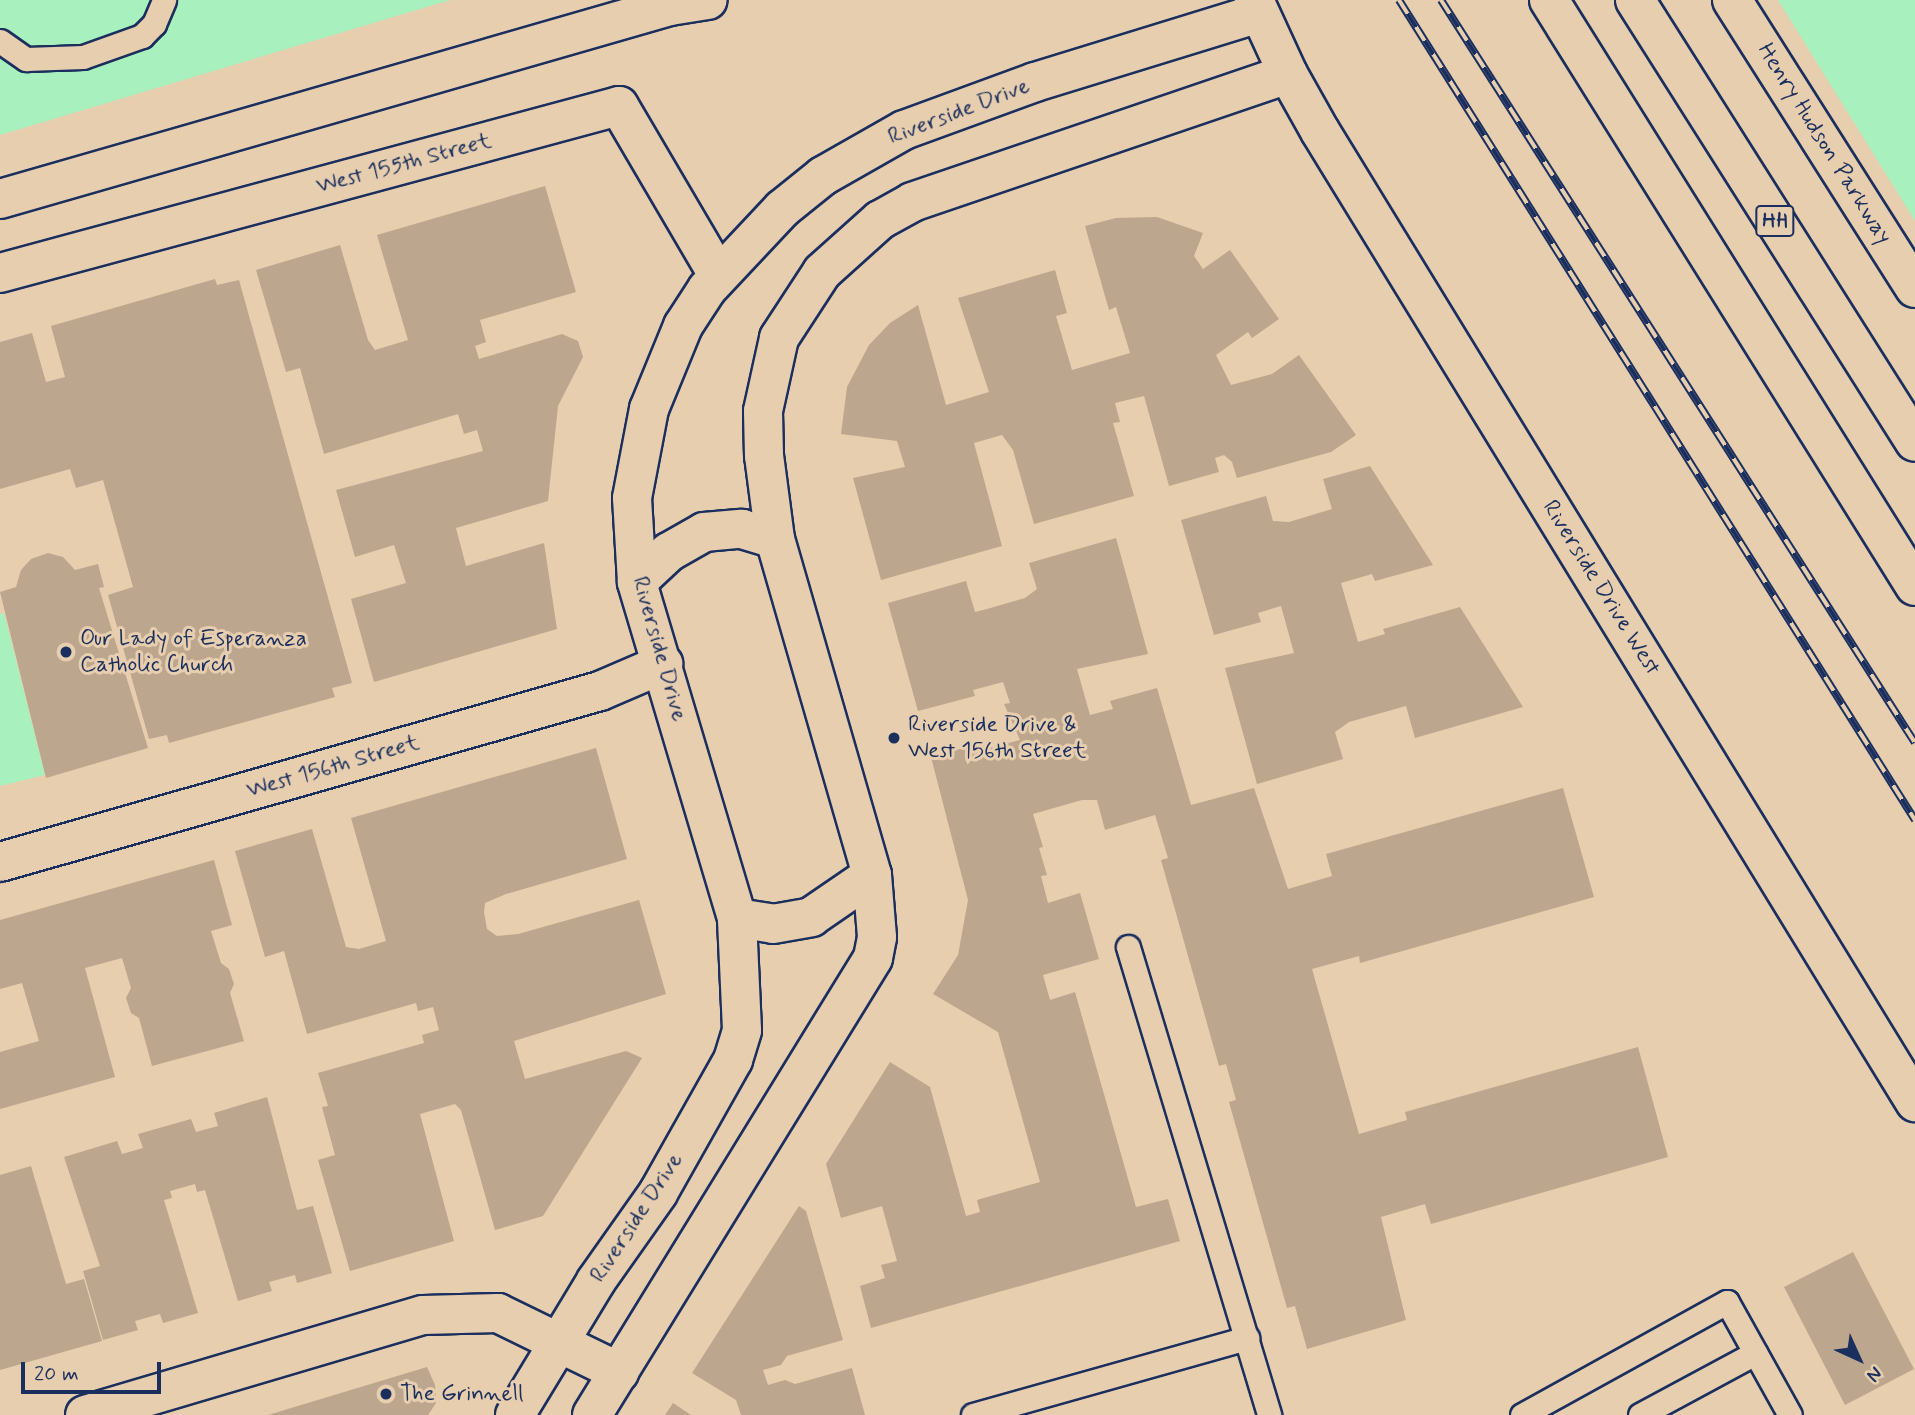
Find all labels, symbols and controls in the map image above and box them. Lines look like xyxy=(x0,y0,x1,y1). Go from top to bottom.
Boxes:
street label: Henry Hudson Parkway xyxy=(1753,42,1895,246)
street label: Riverside Drive xyxy=(886,73,1032,151)
street label: West 155th Street xyxy=(313,127,495,201)
road number: HH xyxy=(1754,204,1796,238)
street label: Riverside Drive West xyxy=(1536,496,1666,680)
street label: Riverside Drive xyxy=(626,575,692,723)
place label: Our Lady of Esperanza Catholic Church xyxy=(80,625,302,679)
marker: Our Lady of Esperanza Catholic Church xyxy=(58,644,74,660)
place label: Riverside Drive & West 156th Street xyxy=(908,711,1086,765)
street label: West 156th Street xyxy=(244,729,422,805)
marker: Riverside Drive & West 156th Street xyxy=(886,730,902,746)
street label: Riverside Drive xyxy=(585,1149,689,1287)
north arrow xyxy=(1824,1324,1894,1394)
scale bar xyxy=(24,1348,164,1392)
text: 20 m xyxy=(34,1360,79,1388)
text: N xyxy=(1861,1361,1888,1388)
place label: The Grinnell xyxy=(400,1380,520,1408)
marker: The Grinnell xyxy=(378,1386,394,1402)

